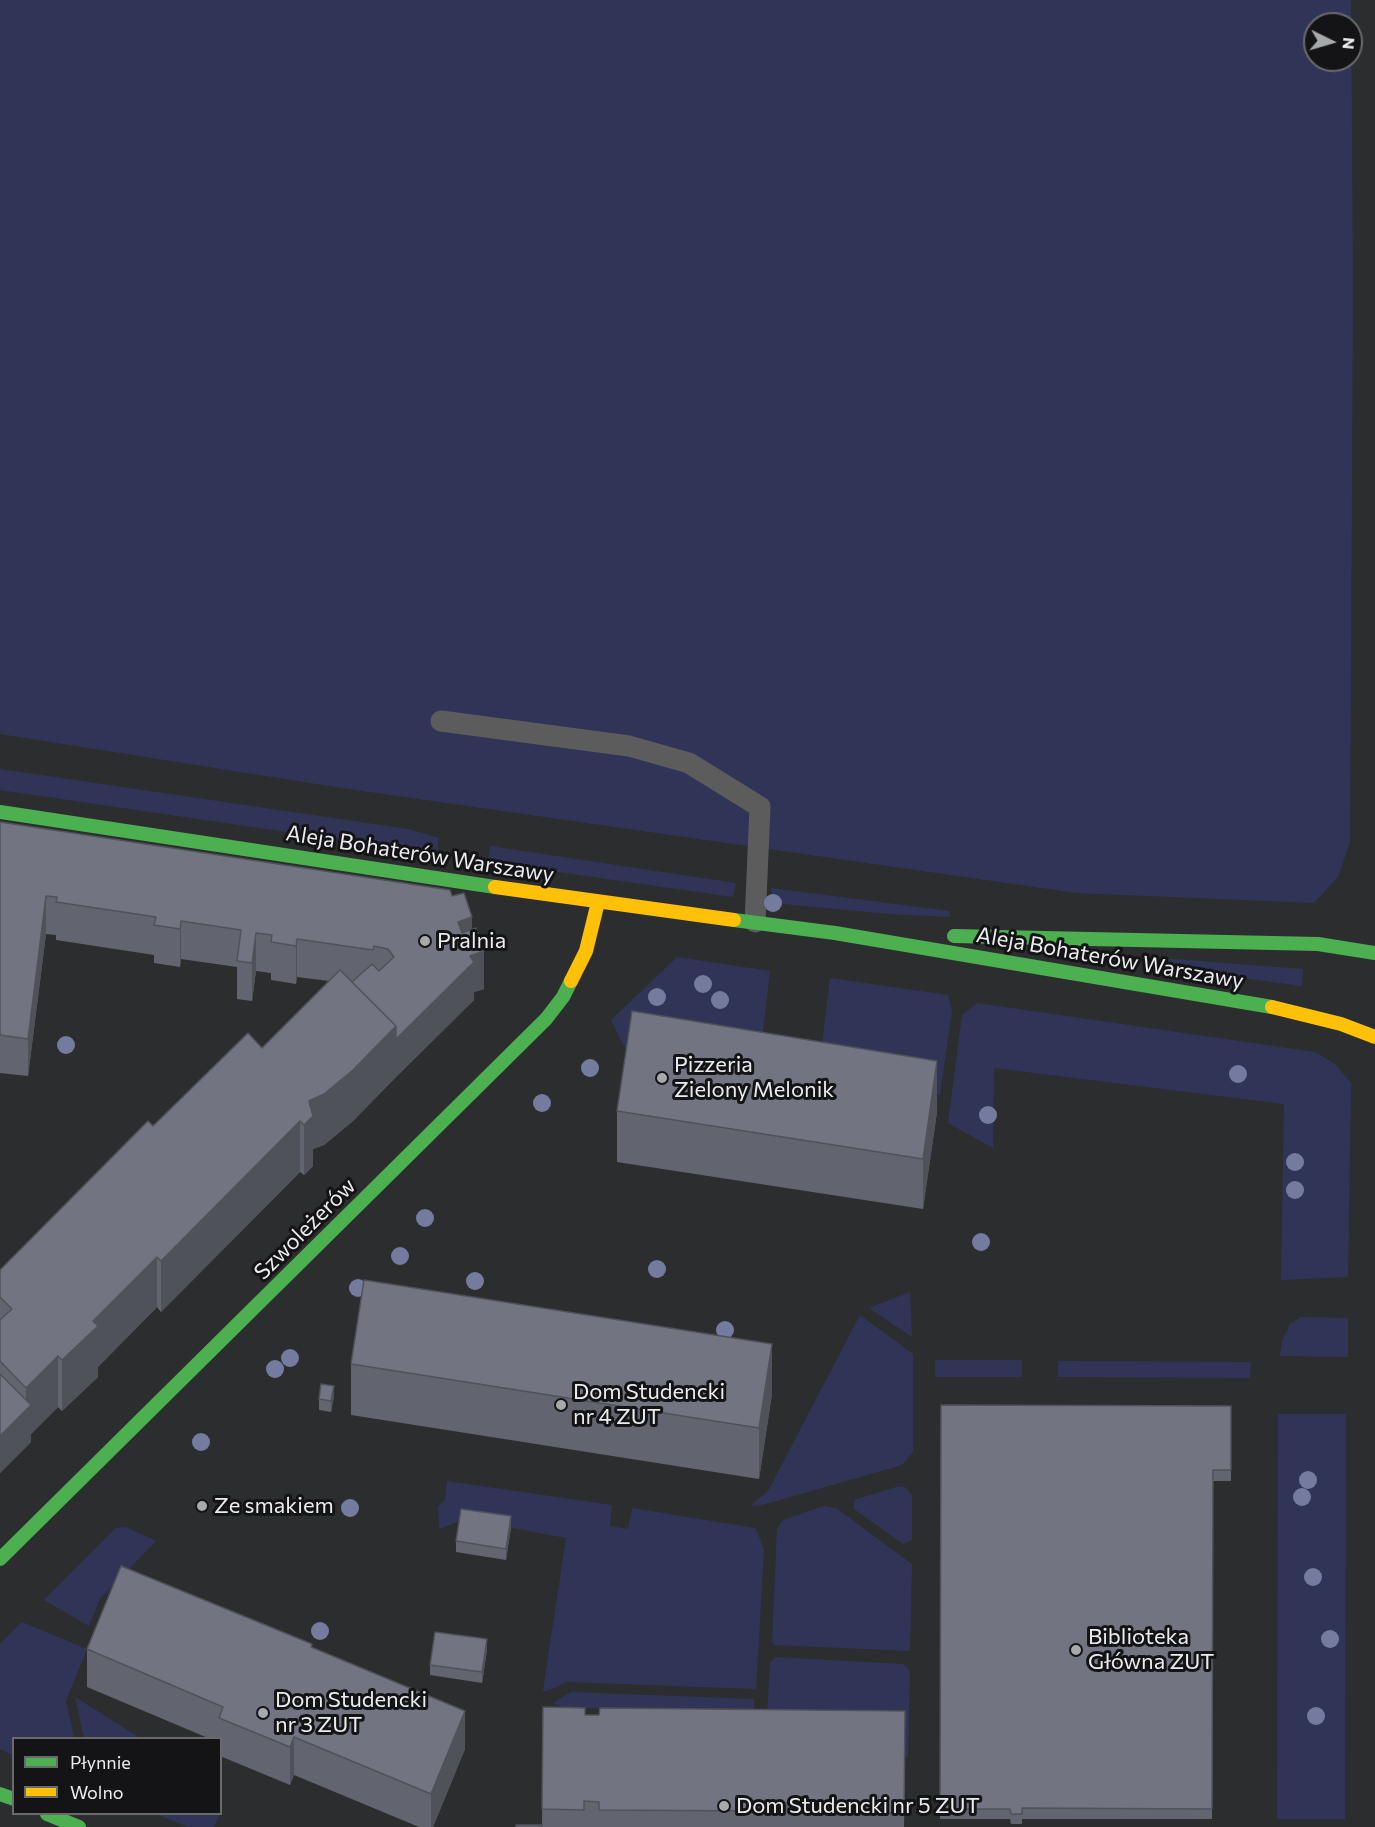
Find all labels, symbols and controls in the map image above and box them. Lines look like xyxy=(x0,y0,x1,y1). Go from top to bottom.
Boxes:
north arrow xyxy=(1303,12,1363,72)
text: N xyxy=(1339,37,1359,50)
street label: Aleja Bohaterów Warszawy xyxy=(284,820,556,888)
street label: Aleja Bohaterów Warszawy xyxy=(974,921,1246,995)
place label: Pralnia xyxy=(437,928,506,954)
marker: Pralnia xyxy=(418,934,432,948)
place label: Pizzeria Zielony Melonik xyxy=(674,1052,834,1104)
marker: Pizzeria Zielony Melonik xyxy=(655,1071,669,1085)
street label: Szwoleżerów xyxy=(249,1173,361,1285)
place label: Dom Studencki nr 4 ZUT xyxy=(573,1379,725,1430)
marker: Dom Studencki nr 4 ZUT xyxy=(554,1398,568,1412)
place label: Ze smakiem xyxy=(214,1493,334,1519)
marker: Ze smakiem xyxy=(195,1499,209,1513)
place label: Biblioteka Główna ZUT xyxy=(1088,1624,1214,1676)
marker: Biblioteka Główna ZUT xyxy=(1069,1643,1083,1657)
place label: Dom Studencki nr 3 ZUT xyxy=(275,1687,427,1738)
marker: Dom Studencki nr 3 ZUT xyxy=(256,1706,270,1720)
legend xyxy=(12,1737,222,1815)
text: Płynnie xyxy=(70,1751,131,1773)
text: Wolno xyxy=(70,1781,124,1803)
place label: Dom Studencki nr 5 ZUT xyxy=(736,1793,980,1819)
marker: Dom Studencki nr 5 ZUT xyxy=(717,1799,731,1813)

